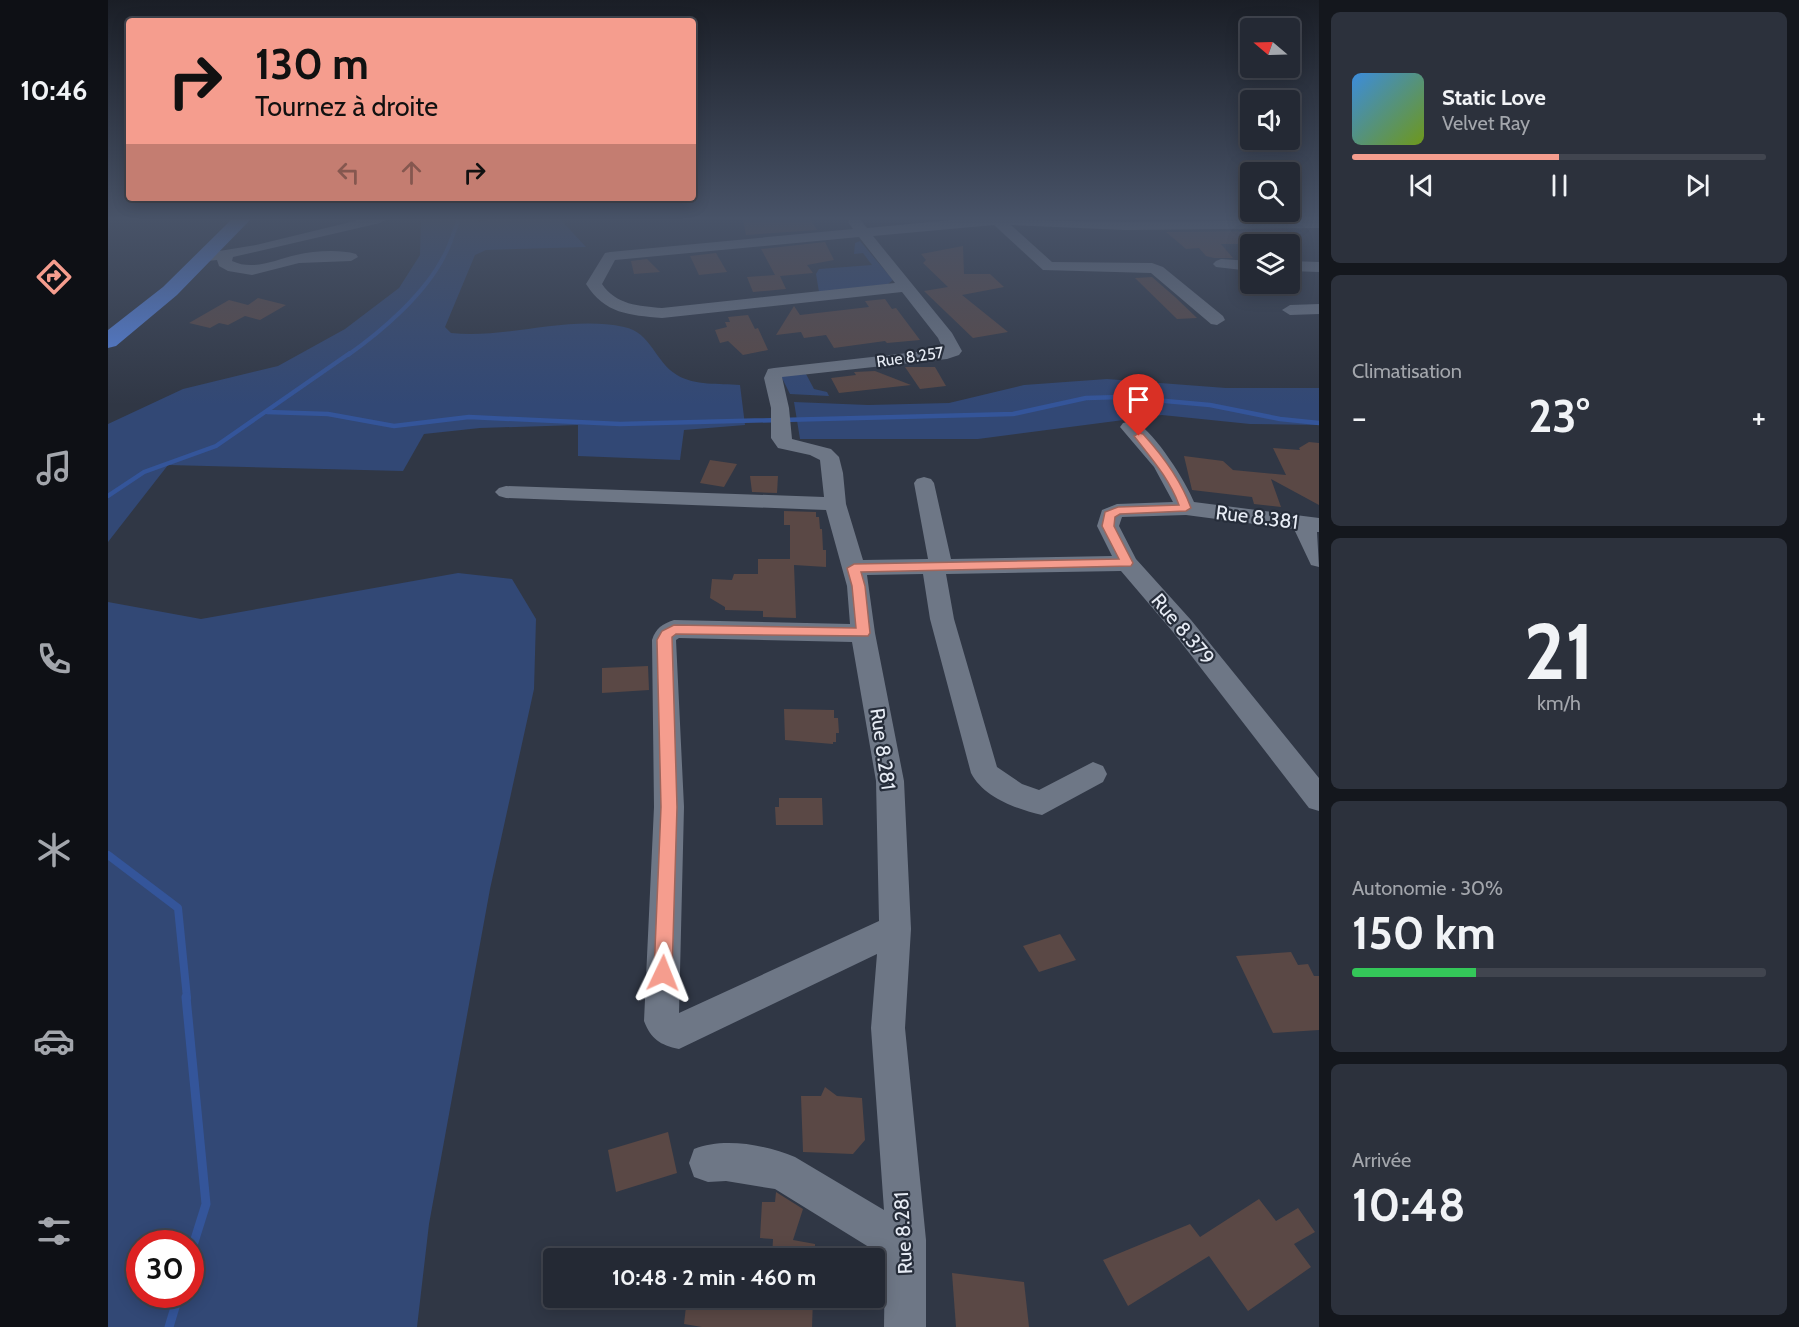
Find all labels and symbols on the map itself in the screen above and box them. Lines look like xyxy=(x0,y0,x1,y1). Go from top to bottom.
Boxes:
north arrow xyxy=(1240,18,1300,78)
street label: Rue 8.257 xyxy=(875,343,945,371)
pin xyxy=(1113,374,1164,436)
street label: Rue 8.381 xyxy=(1214,500,1300,534)
street label: Rue 8.379 xyxy=(1146,589,1220,669)
street label: Rue 8.281 xyxy=(865,707,901,791)
position arrow xyxy=(631,941,695,1005)
street label: Rue 8.281 xyxy=(889,1191,917,1275)
speed limit sign: 30 xyxy=(126,1230,204,1308)

